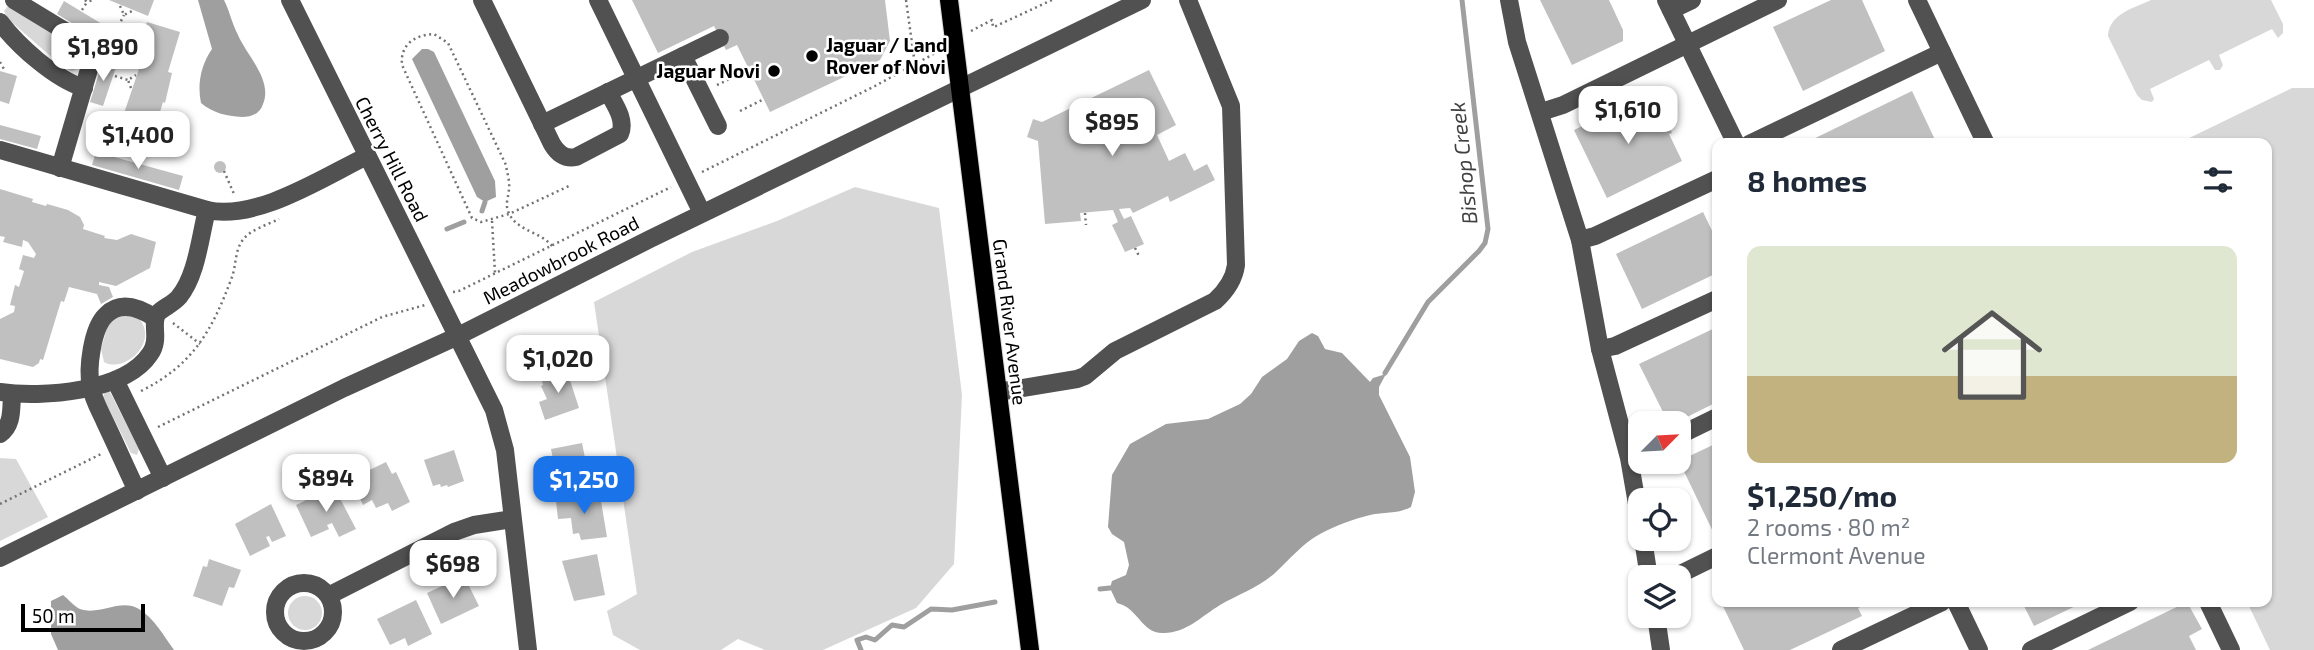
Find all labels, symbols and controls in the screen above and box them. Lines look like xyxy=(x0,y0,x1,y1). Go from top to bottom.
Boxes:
pin: $1,890 xyxy=(46,24,160,83)
text: $1,890 xyxy=(67,32,139,60)
place label: Jaguar / Land Rover of Novi xyxy=(826,33,947,78)
marker: Jaguar / Land Rover of Novi xyxy=(804,48,820,64)
place label: Jaguar Novi xyxy=(656,59,760,82)
marker: Jaguar Novi xyxy=(766,63,782,79)
pin: $1,610 xyxy=(1571,86,1685,146)
street label: Cherry Hill Road xyxy=(351,92,434,225)
text: $1,610 xyxy=(1595,95,1661,123)
pin: $895 xyxy=(1071,99,1153,158)
water label: Bishop Creek xyxy=(1444,101,1481,226)
text: $895 xyxy=(1085,107,1139,135)
pin: $1,400 xyxy=(81,111,195,171)
text: $1,400 xyxy=(102,120,174,148)
icon: filters xyxy=(2199,161,2237,199)
text: 8 homes xyxy=(1747,162,1867,198)
street label: Meadowbrook Road xyxy=(479,210,643,309)
street label: Grand River Avenue xyxy=(989,237,1032,406)
icon: home xyxy=(1929,292,2055,418)
pin: $1,020 xyxy=(501,336,615,395)
text: $1,020 xyxy=(522,344,594,372)
north arrow xyxy=(1628,411,1690,474)
map controls xyxy=(1628,411,1691,628)
pin: $894 xyxy=(285,454,367,514)
pin: $1,250 xyxy=(527,456,641,516)
text: $894 xyxy=(298,463,354,491)
text: $1,250 xyxy=(549,465,619,493)
text: $1,250/mo xyxy=(1747,477,1897,513)
button: locate xyxy=(1628,488,1691,551)
text: 2 rooms · 80 m² xyxy=(1747,513,1910,541)
pin: $698 xyxy=(412,540,494,600)
text: Clermont Avenue xyxy=(1747,541,1926,569)
text: $698 xyxy=(426,549,480,577)
button: layers xyxy=(1628,565,1691,628)
scale bar xyxy=(21,601,145,633)
text: 50 m xyxy=(32,604,75,627)

